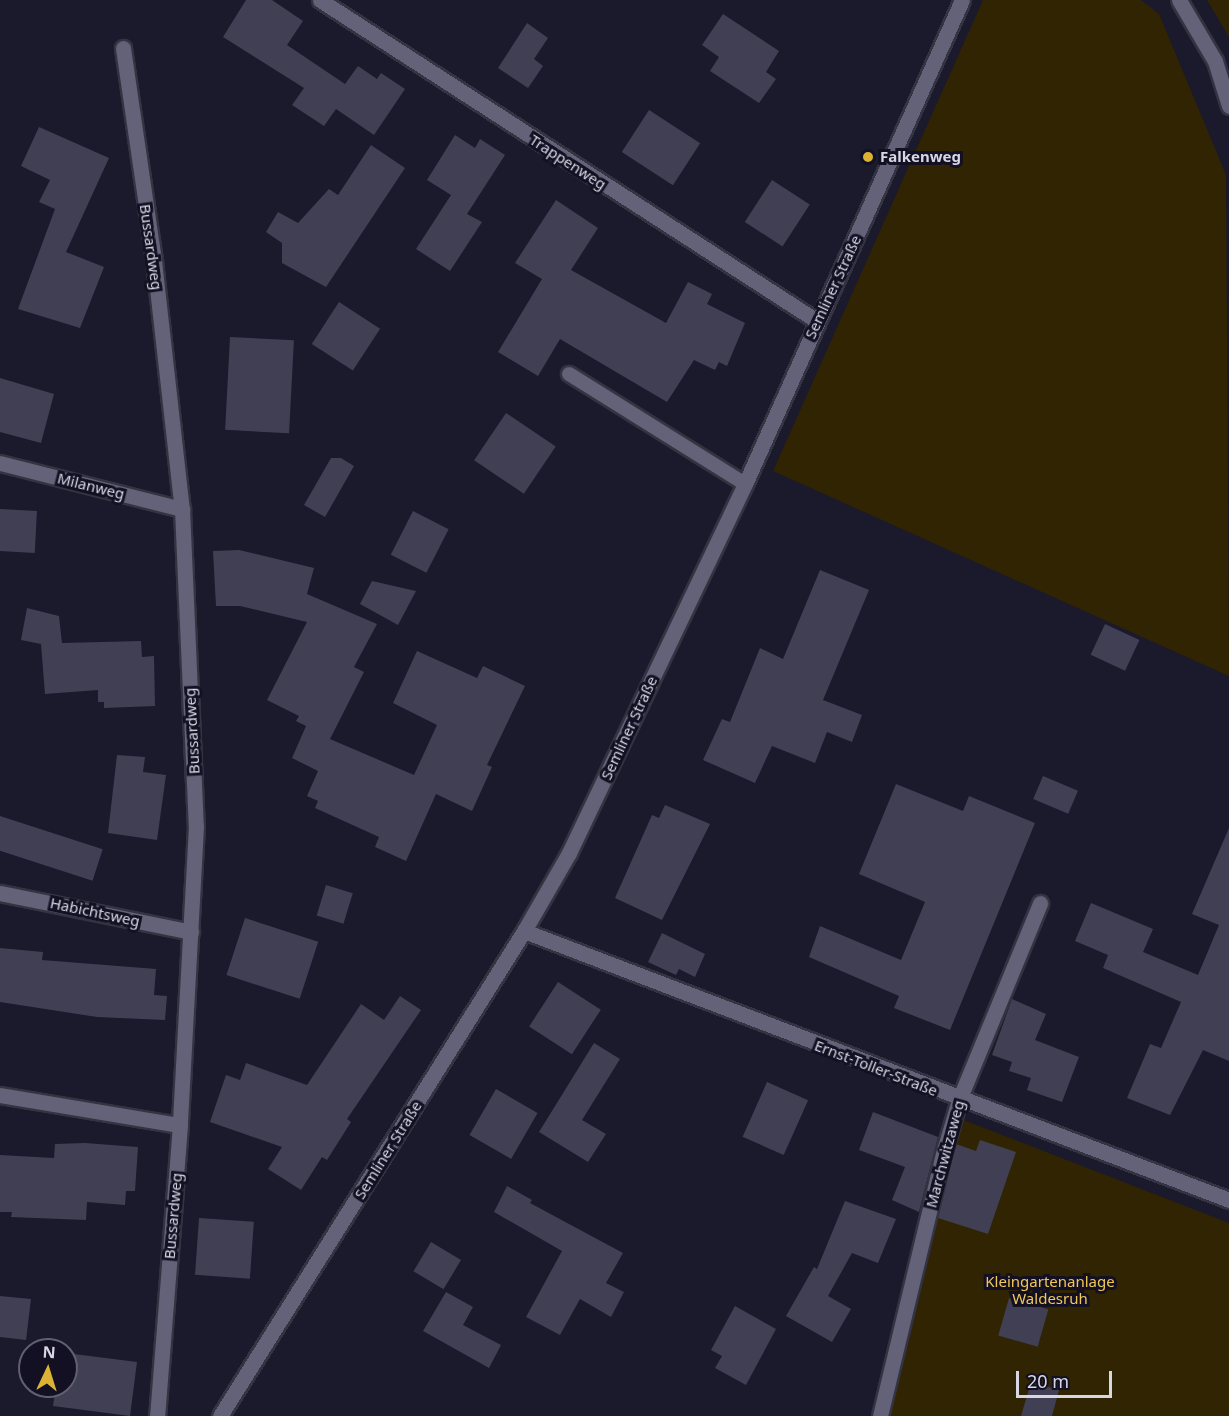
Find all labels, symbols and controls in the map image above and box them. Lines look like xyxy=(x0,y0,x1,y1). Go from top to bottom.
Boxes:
street label: Trappenweg xyxy=(526,131,610,193)
place label: Falkenweg xyxy=(880,148,961,166)
marker: Falkenweg xyxy=(861,150,875,164)
street label: Bussardweg xyxy=(136,203,166,291)
street label: Semliner Straße xyxy=(801,232,865,342)
street label: Milanweg xyxy=(56,469,126,503)
street label: Semliner Straße xyxy=(597,673,661,783)
street label: Bussardweg xyxy=(181,687,203,775)
street label: Habichtsweg xyxy=(49,894,141,930)
street label: Ernst-Toller-Straße xyxy=(812,1036,940,1100)
street label: Semliner Straße xyxy=(351,1098,425,1202)
street label: Marchwitzaweg xyxy=(922,1098,968,1210)
street label: Bussardweg xyxy=(160,1172,186,1260)
park label: Kleingartenanlage Waldesruh xyxy=(985,1272,1115,1307)
north arrow xyxy=(18,1338,78,1398)
text: N xyxy=(42,1341,56,1363)
scale bar xyxy=(1019,1359,1115,1397)
text: 20 m xyxy=(1027,1369,1069,1393)

